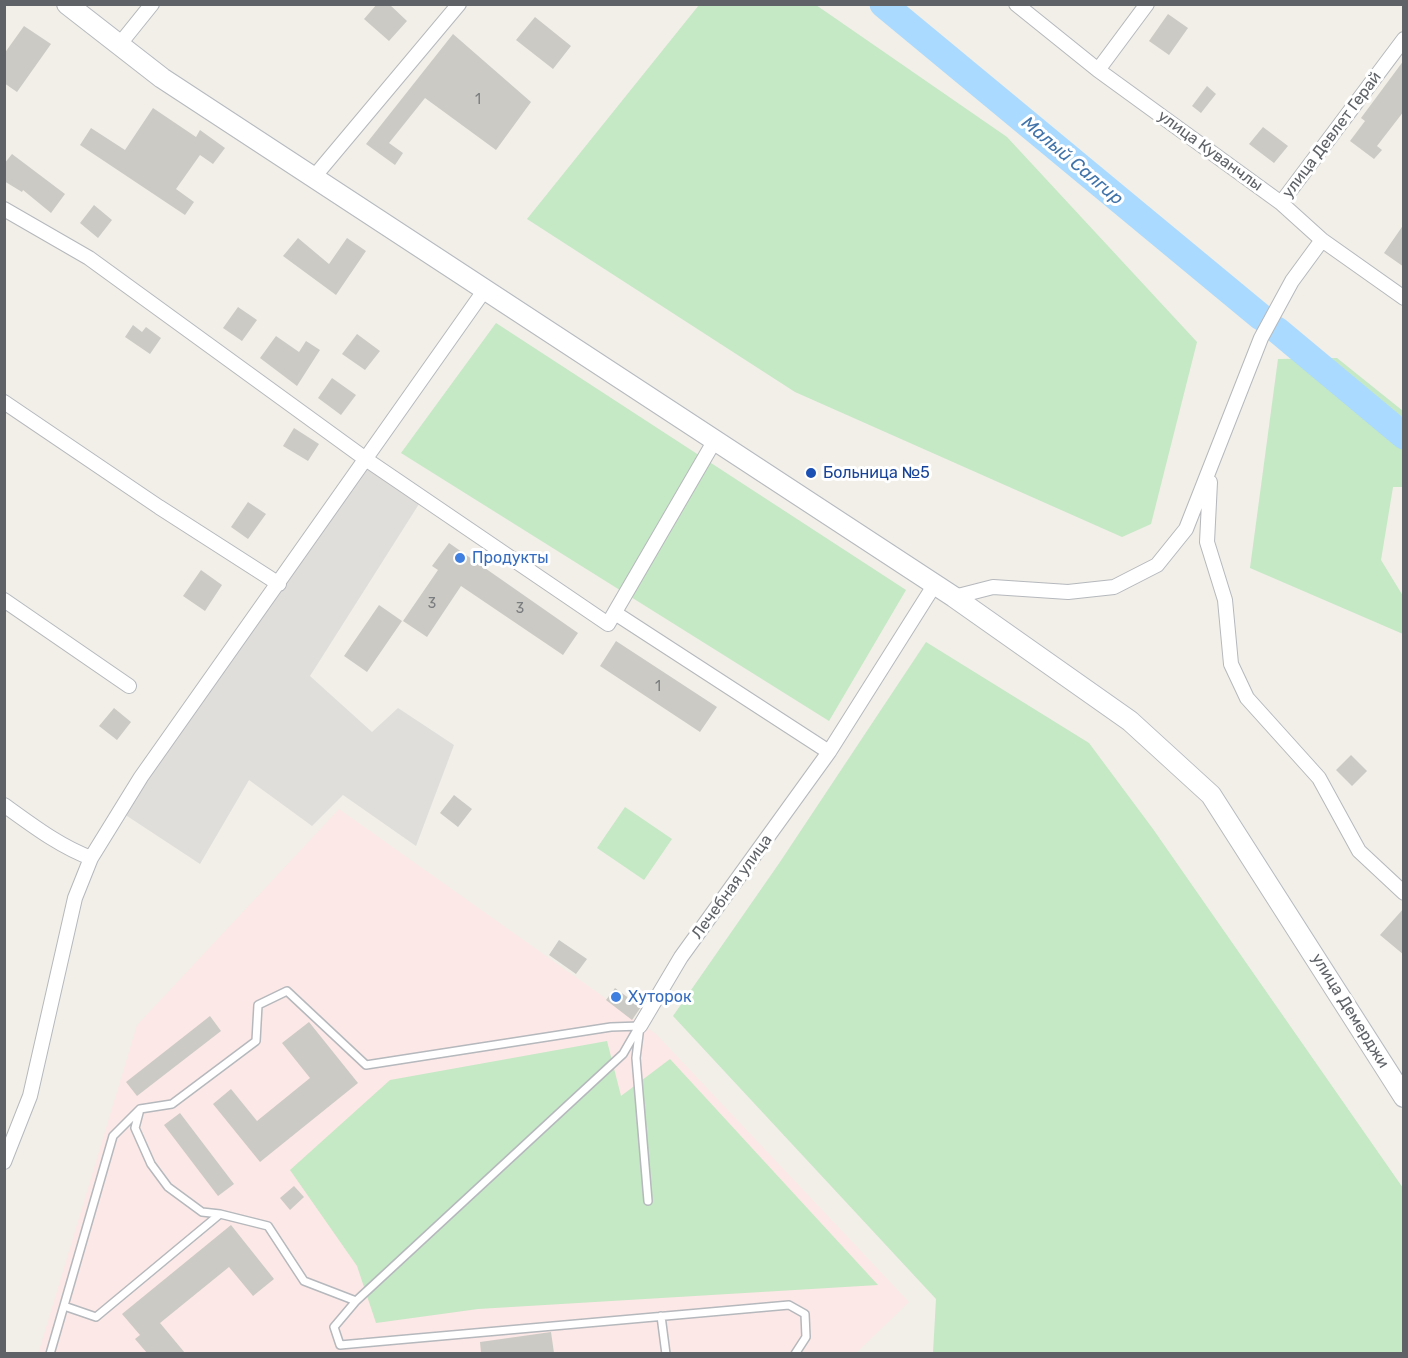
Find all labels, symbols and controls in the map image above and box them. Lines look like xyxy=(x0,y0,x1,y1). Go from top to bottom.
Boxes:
street label: улица Девлет Герай xyxy=(1278,68,1386,202)
house number: 1 xyxy=(475,92,481,108)
street label: улица Куванчлы xyxy=(1154,106,1266,196)
water label: Малый Салгир xyxy=(1017,112,1127,210)
place label: Больница №5 xyxy=(823,463,930,483)
marker: Больница №5 xyxy=(804,466,818,480)
place label: Продукты xyxy=(472,548,549,568)
marker: Продукты xyxy=(453,551,467,565)
house number: 3 xyxy=(428,596,436,612)
house number: 3 xyxy=(516,601,524,617)
house number: 1 xyxy=(655,679,661,695)
street label: Лечебная улица xyxy=(688,831,776,943)
street label: улица Демерджи xyxy=(1307,950,1393,1072)
place label: Хуторок xyxy=(628,987,692,1007)
marker: Хуторок xyxy=(609,990,623,1004)

